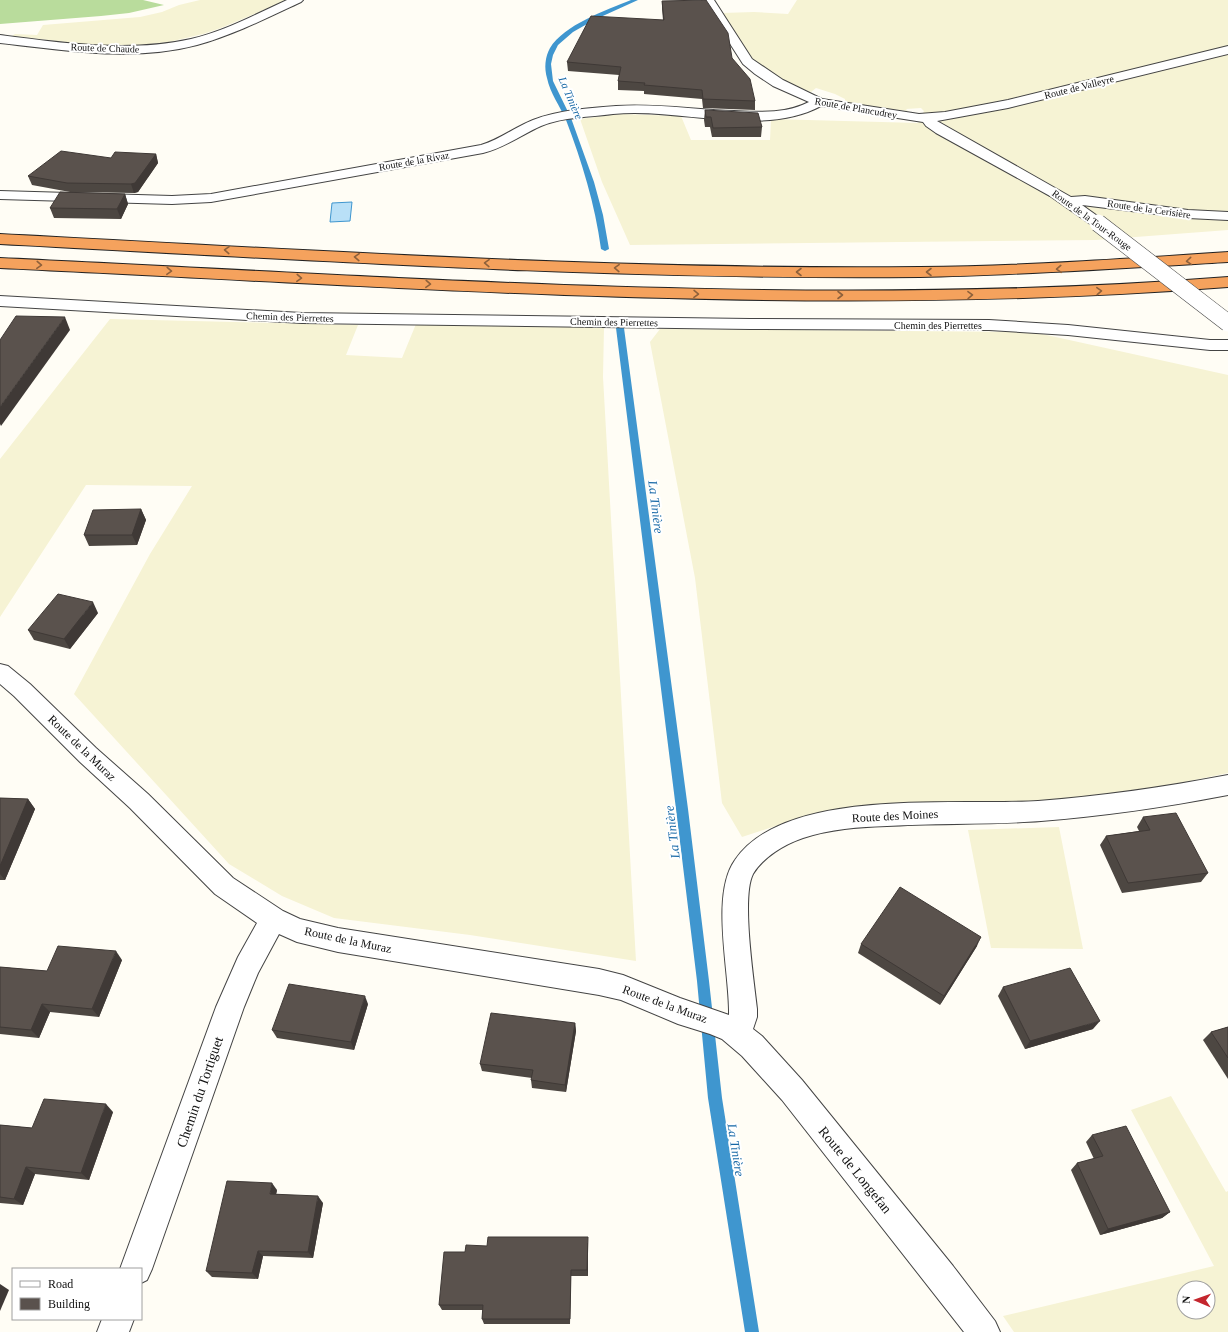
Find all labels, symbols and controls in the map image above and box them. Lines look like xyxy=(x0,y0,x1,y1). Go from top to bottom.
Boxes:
street label: Route de Chaude xyxy=(70,41,140,55)
street label: Route de Valleyre xyxy=(1043,73,1116,101)
water label: La Tinière xyxy=(556,74,585,121)
street label: Route de Plancudrey xyxy=(814,95,898,121)
street label: Route de la Rivaz xyxy=(378,149,451,173)
street label: Route de la Tour-Rouge xyxy=(1050,187,1134,253)
street label: Route de la Cerisière xyxy=(1107,198,1192,220)
one-way arrow xyxy=(224,246,230,255)
one-way arrow xyxy=(354,253,360,261)
one-way arrow xyxy=(1186,256,1192,265)
one-way arrow xyxy=(484,259,490,267)
one-way arrow xyxy=(36,260,42,269)
one-way arrow xyxy=(614,263,620,272)
one-way arrow xyxy=(1056,264,1062,273)
one-way arrow xyxy=(166,267,172,275)
one-way arrow xyxy=(796,268,802,276)
one-way arrow xyxy=(926,268,932,276)
one-way arrow xyxy=(296,274,302,282)
one-way arrow xyxy=(425,280,431,289)
one-way arrow xyxy=(1096,286,1102,295)
one-way arrow xyxy=(693,290,699,298)
one-way arrow xyxy=(837,291,843,299)
one-way arrow xyxy=(967,291,973,299)
street label: Chemin des Pierrettes xyxy=(246,310,334,324)
street label: Chemin des Pierrettes xyxy=(570,316,658,328)
street label: Chemin des Pierrettes xyxy=(894,320,982,331)
water label: La Tinière xyxy=(645,479,667,535)
street label: Route de la Muraz xyxy=(45,712,119,784)
water label: La Tinière xyxy=(661,804,683,860)
street label: Route des Moines xyxy=(851,807,939,825)
street label: Route de la Muraz xyxy=(303,924,393,956)
street label: Route de la Muraz xyxy=(621,982,709,1026)
street label: Chemin du Tortiguet xyxy=(174,1035,226,1149)
water label: La Tinière xyxy=(724,1121,748,1178)
street label: Route de Longefan xyxy=(815,1124,895,1216)
legend xyxy=(12,1268,142,1320)
text: Road xyxy=(48,1277,73,1291)
north arrow xyxy=(1176,1280,1216,1320)
text: N xyxy=(1180,1295,1192,1304)
text: Building xyxy=(48,1297,90,1311)

